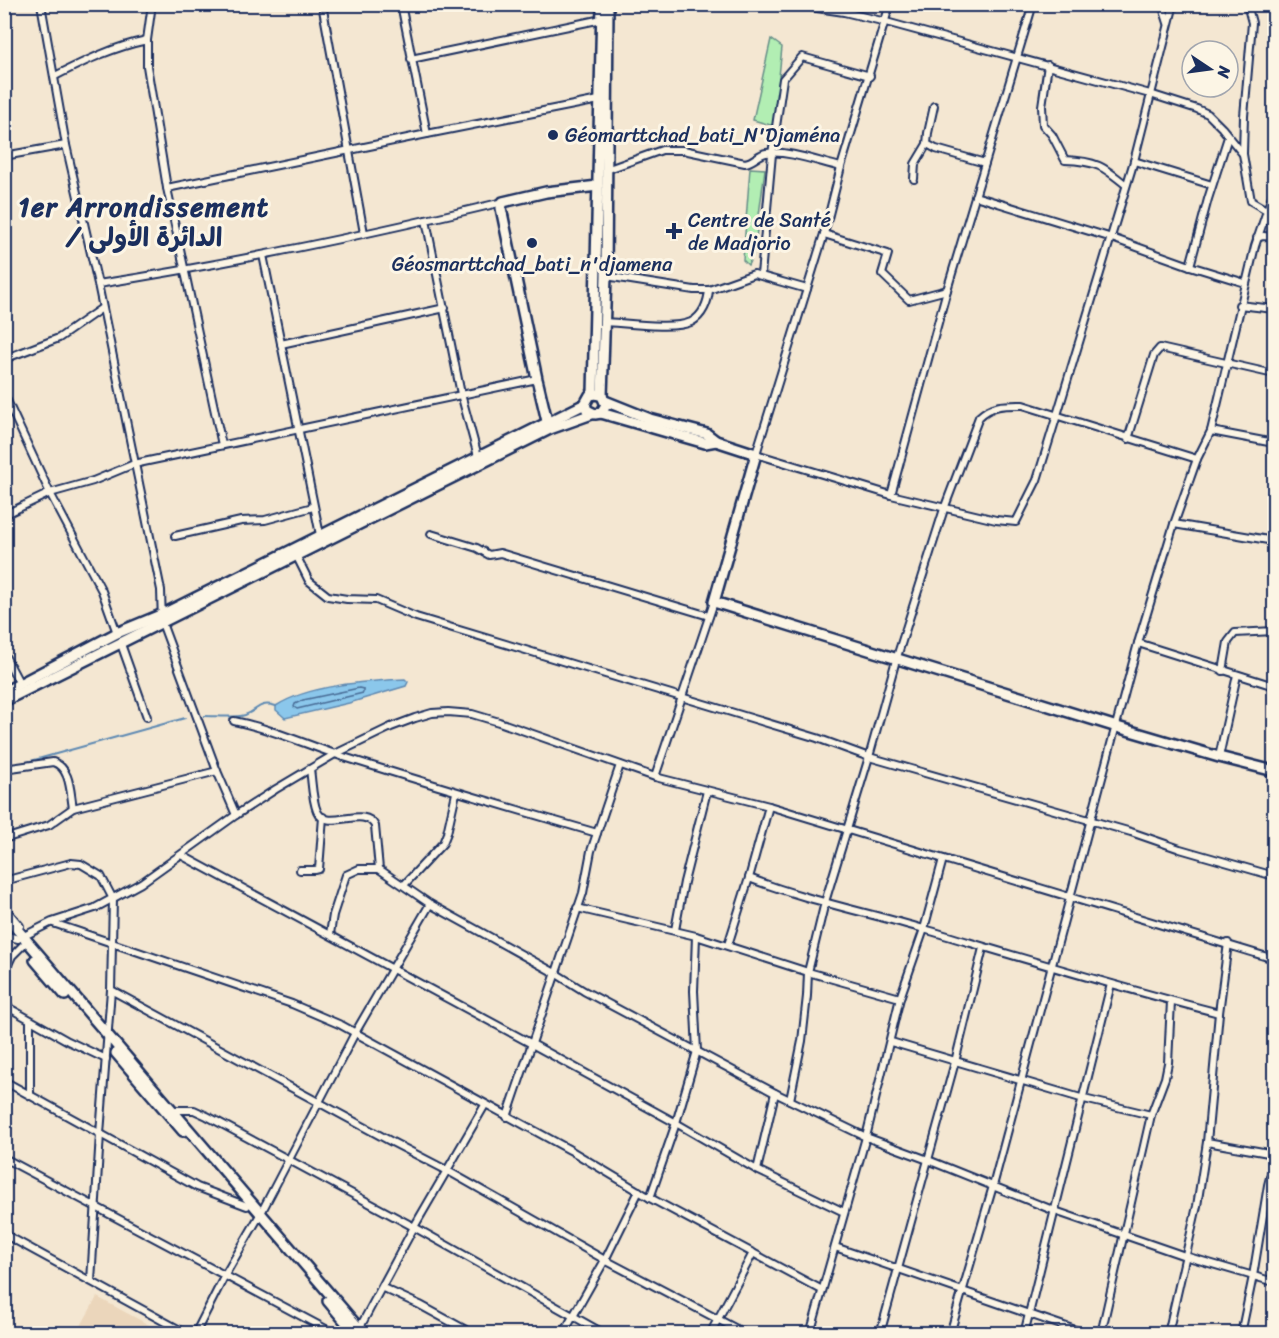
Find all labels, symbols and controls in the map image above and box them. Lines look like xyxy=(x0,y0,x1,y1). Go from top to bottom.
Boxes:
north arrow xyxy=(1180,39,1240,99)
text: N xyxy=(1209,63,1240,82)
place label: Géomarttchad_bati_N'Djaména xyxy=(565,118,840,153)
marker: Géomarttchad_bati_N'Djaména xyxy=(546,128,560,142)
district label: 1er Arrondissement / الدائرة الأولى xyxy=(18,184,270,260)
place label: Centre de Santé de Madjorio xyxy=(688,203,831,261)
marker: Centre de Santé de Madjorio xyxy=(665,222,683,240)
marker: Géosmarttchad_bati_n'djamena xyxy=(525,236,539,250)
place label: Géosmarttchad_bati_n'djamena xyxy=(392,247,673,282)

